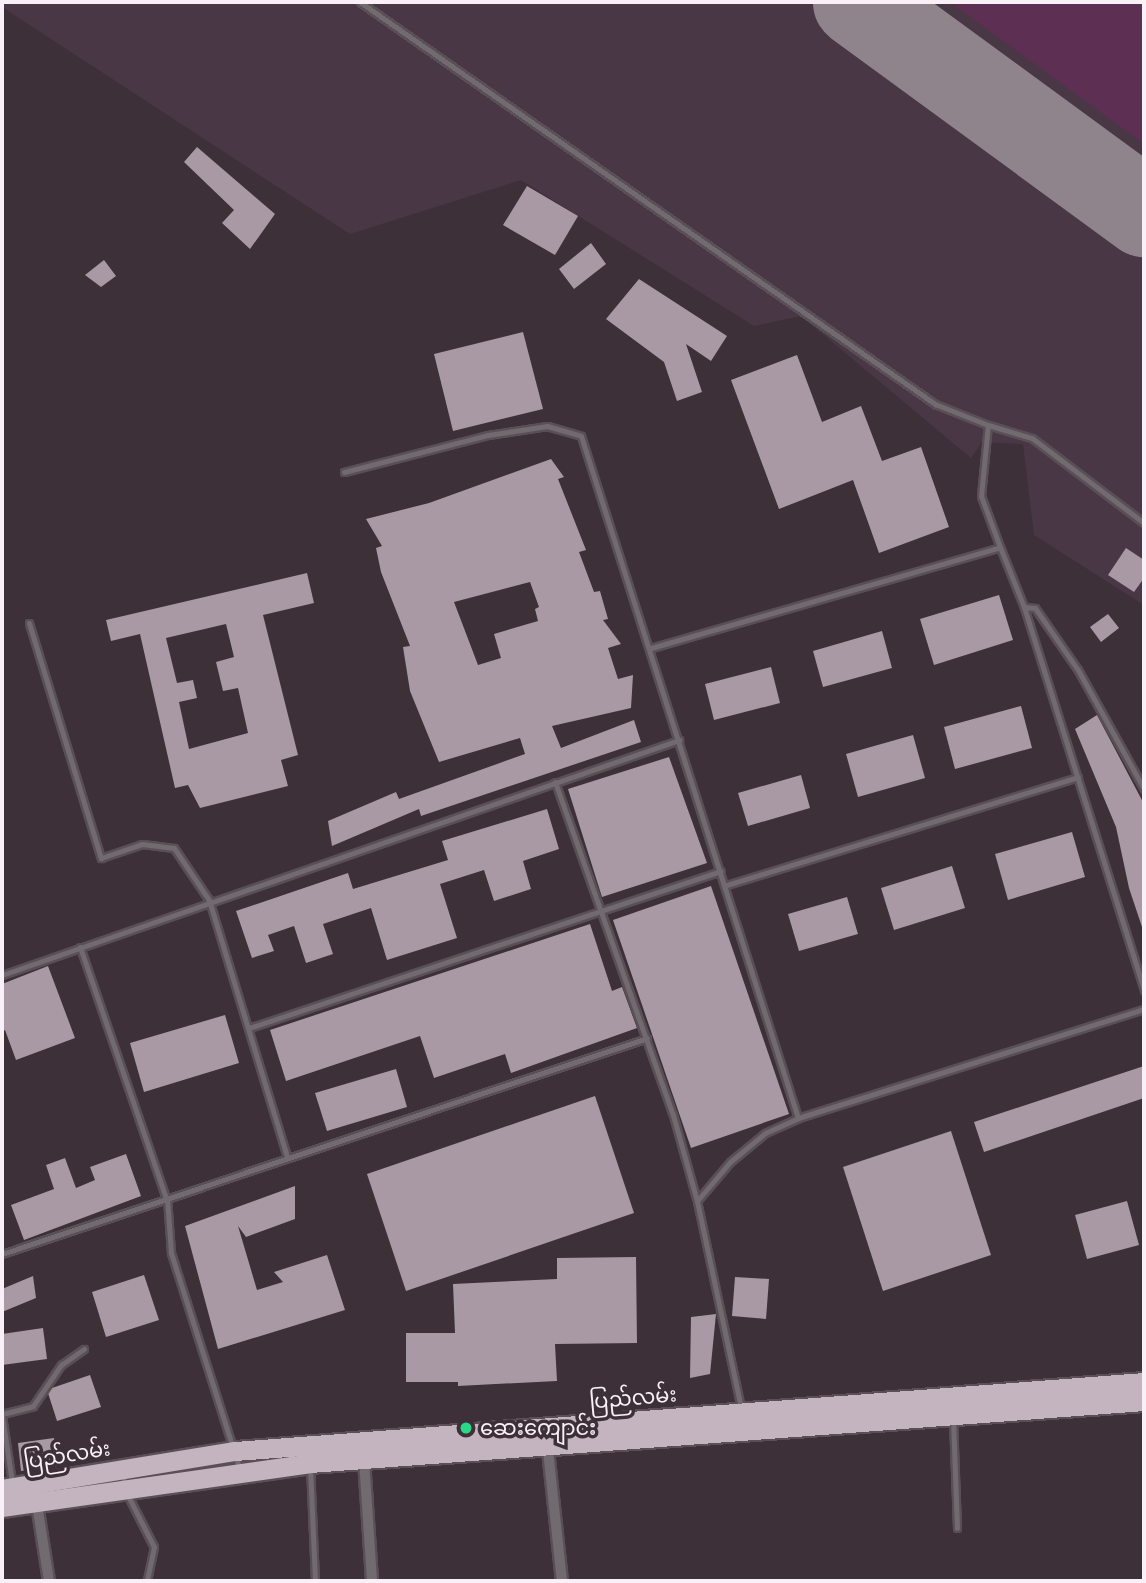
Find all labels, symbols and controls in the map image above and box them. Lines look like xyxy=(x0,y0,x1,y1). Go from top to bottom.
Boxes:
street label: ပြည်လမ်း xyxy=(588,1382,678,1414)
place label: ဆေးကျောင်း xyxy=(480,1415,596,1441)
marker: ဆေးကျောင်း xyxy=(458,1420,474,1436)
street label: ပြည်လမ်း xyxy=(22,1436,112,1474)

